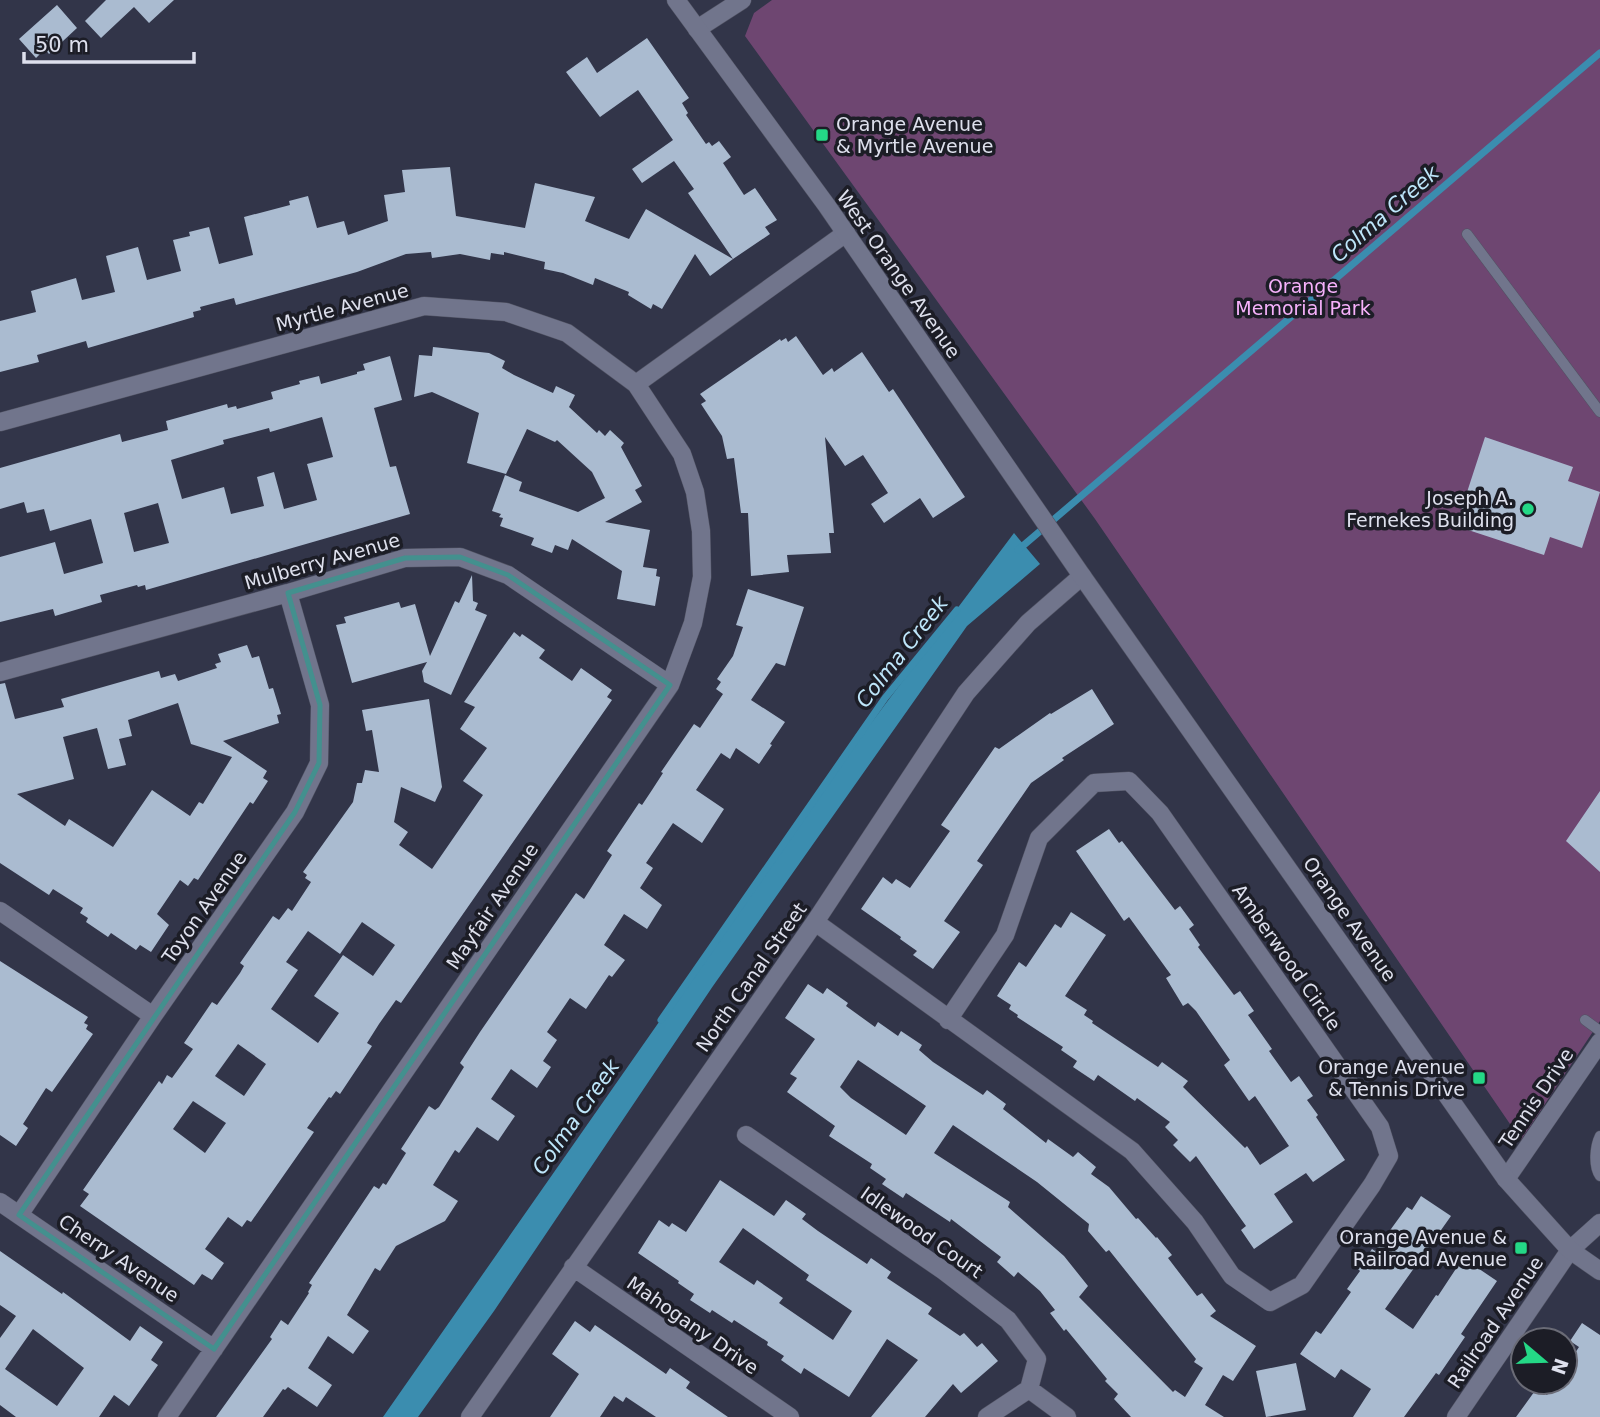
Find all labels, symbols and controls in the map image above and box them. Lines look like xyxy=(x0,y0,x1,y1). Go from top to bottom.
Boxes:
scale bar xyxy=(24,21,194,65)
text: 50 m xyxy=(35,33,89,57)
place label: Orange Avenue & Myrtle Avenue xyxy=(836,113,993,157)
marker: Orange Avenue & Myrtle Avenue xyxy=(814,127,830,143)
water label: Colma Creek xyxy=(1326,160,1444,267)
street label: West Orange Avenue xyxy=(833,186,965,362)
park label: Orange Memorial Park xyxy=(1235,275,1371,319)
street label: Myrtle Avenue xyxy=(273,279,411,335)
place label: Joseph A. Fernekes Building xyxy=(1346,487,1514,531)
marker: Joseph A. Fernekes Building xyxy=(1520,501,1536,517)
street label: Mulberry Avenue xyxy=(242,528,402,594)
water label: Colma Creek xyxy=(851,591,953,712)
street label: Mayfair Avenue xyxy=(442,839,542,973)
street label: Toyon Avenue xyxy=(157,847,251,968)
street label: Orange Avenue xyxy=(1299,853,1401,985)
street label: Amberwood Circle xyxy=(1228,880,1346,1034)
street label: North Canal Street xyxy=(691,898,811,1056)
street label: Tennis Drive xyxy=(1494,1044,1578,1153)
water label: Colma Creek xyxy=(528,1054,625,1179)
place label: Orange Avenue & Tennis Drive xyxy=(1318,1056,1465,1100)
marker: Orange Avenue & Tennis Drive xyxy=(1471,1070,1487,1086)
street label: Idlewood Court xyxy=(857,1182,987,1282)
street label: Cherry Avenue xyxy=(55,1210,183,1306)
place label: Orange Avenue & Railroad Avenue xyxy=(1339,1226,1507,1270)
marker: Orange Avenue & Railroad Avenue xyxy=(1513,1240,1529,1256)
street label: Railroad Avenue xyxy=(1443,1252,1547,1392)
street label: Mahogany Drive xyxy=(623,1271,763,1379)
north arrow xyxy=(1509,1326,1579,1396)
text: N xyxy=(1547,1355,1573,1378)

